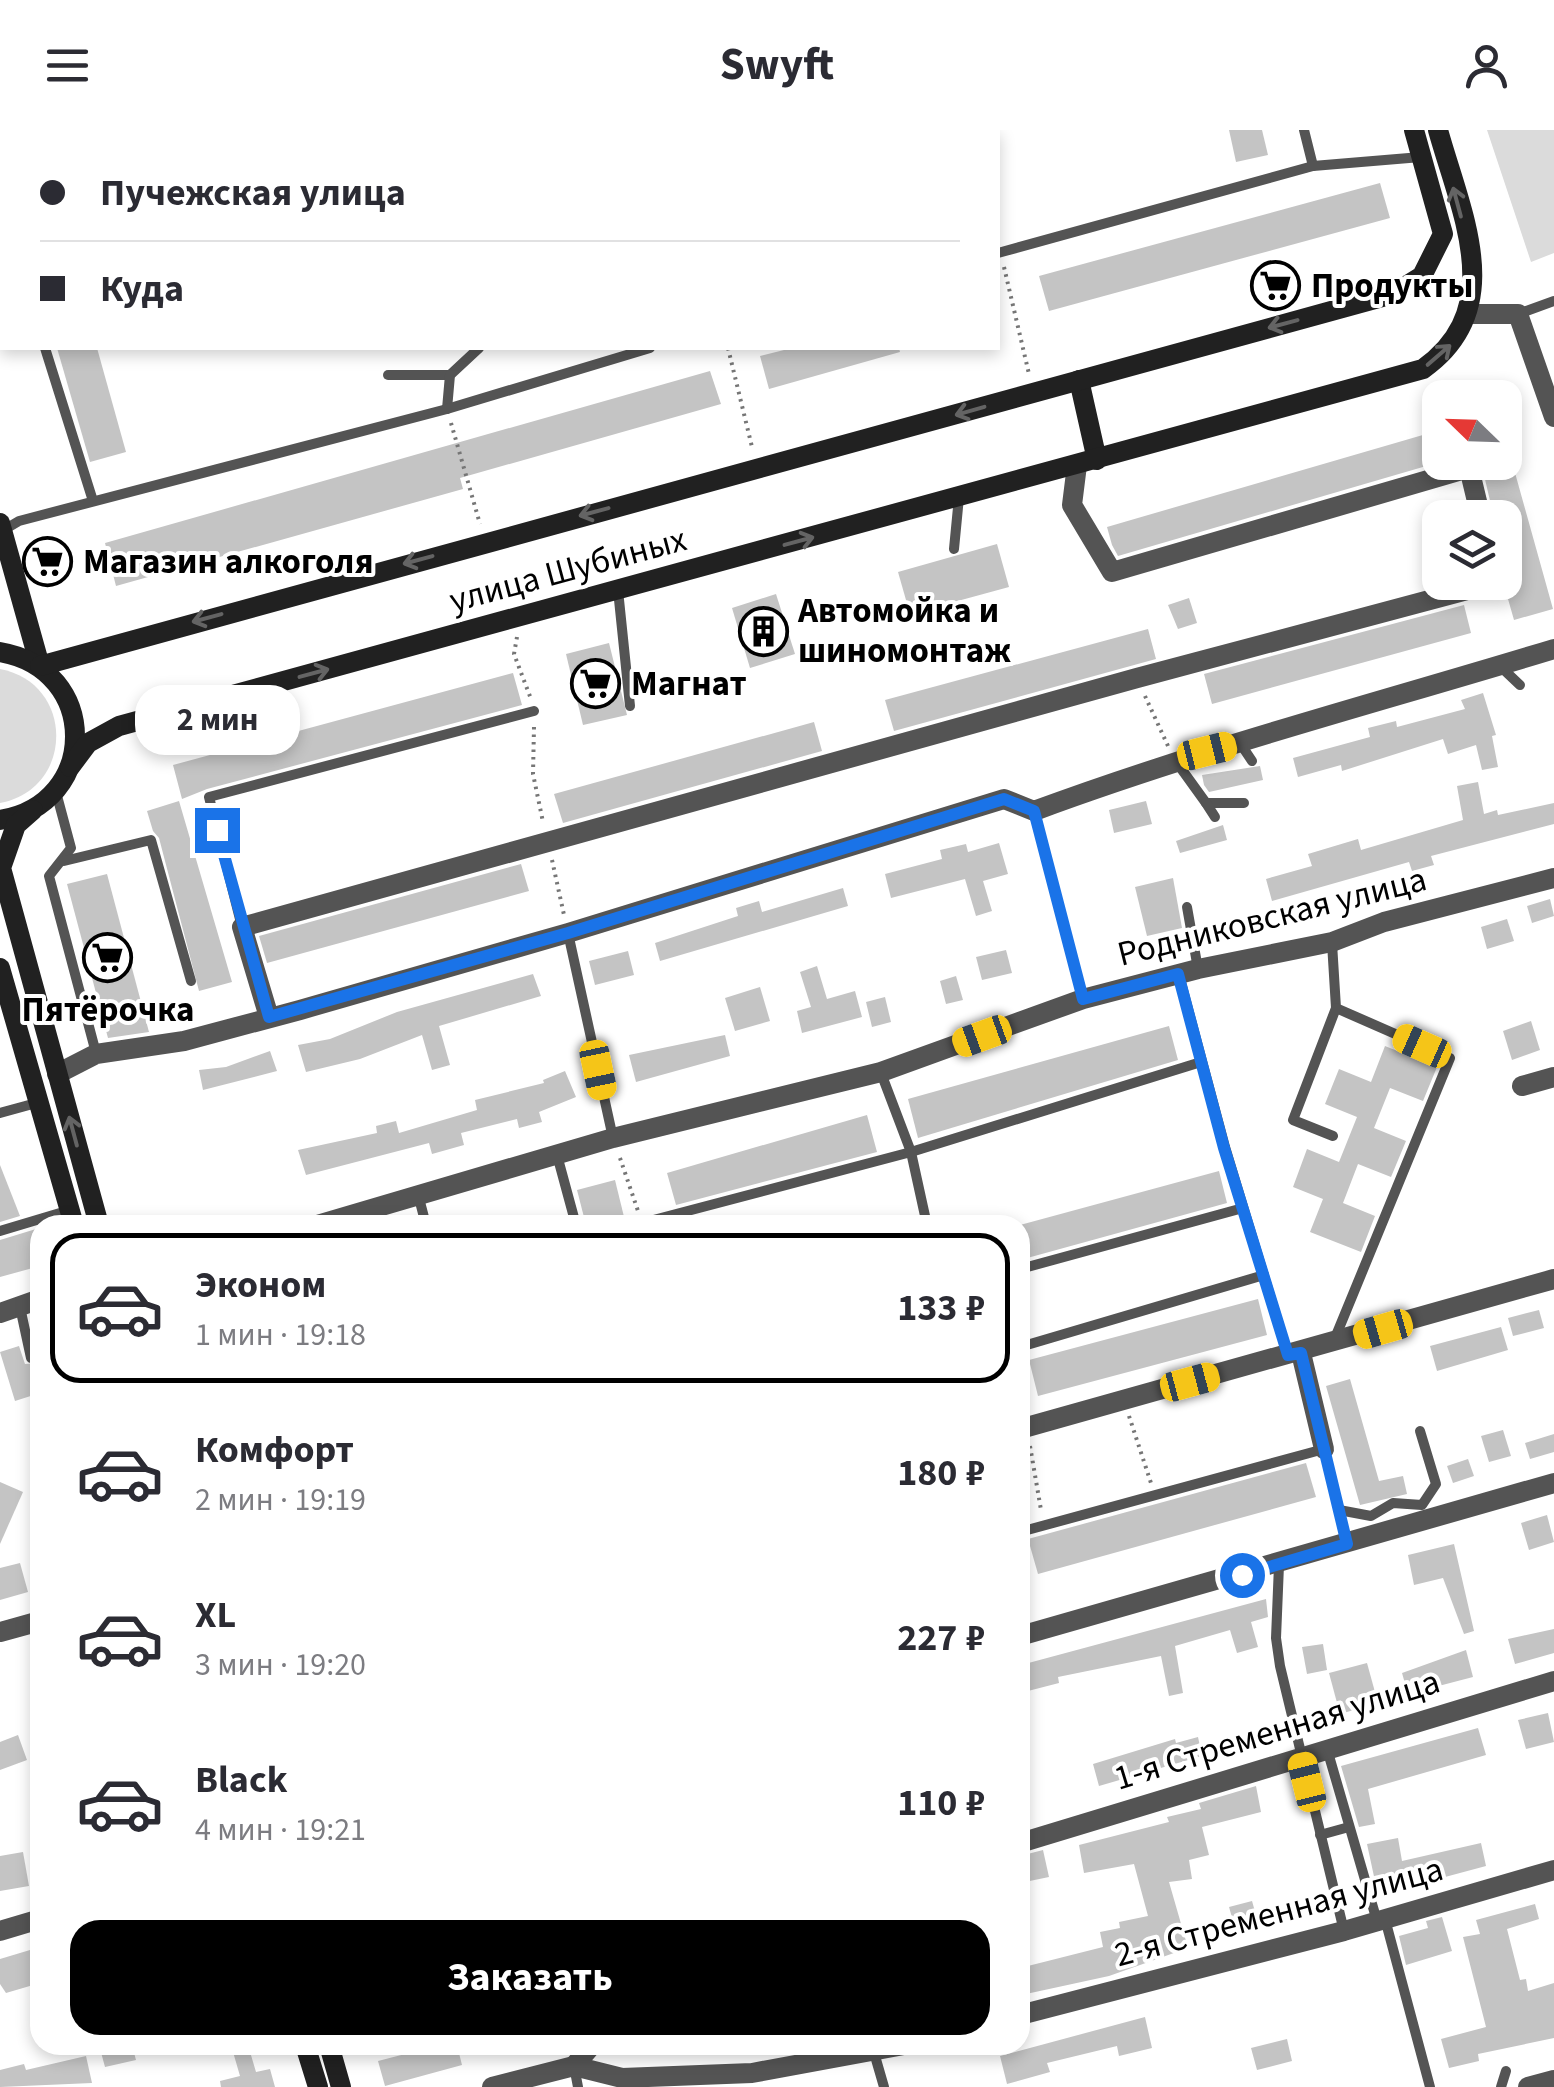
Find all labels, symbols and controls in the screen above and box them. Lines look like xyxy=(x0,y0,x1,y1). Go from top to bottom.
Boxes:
text: Swyft xyxy=(720,33,834,97)
icon: menu xyxy=(40,38,95,93)
icon: person xyxy=(1459,38,1514,93)
text: Пучежская улица xyxy=(100,166,406,220)
one-way arrow xyxy=(1447,187,1465,219)
supermarket icon: Продукты xyxy=(1250,260,1302,312)
place label: Продукты xyxy=(1311,261,1473,311)
text: Куда xyxy=(100,262,184,316)
one-way arrow xyxy=(1268,316,1299,334)
one-way arrow xyxy=(1426,344,1451,367)
north arrow xyxy=(1422,380,1522,480)
map controls xyxy=(1422,380,1522,600)
one-way arrow xyxy=(955,403,986,421)
button: layers xyxy=(1422,500,1522,600)
one-way arrow xyxy=(579,504,610,523)
street label: улица Шубиных xyxy=(444,514,692,626)
one-way arrow xyxy=(782,531,814,550)
supermarket icon: Магазин алкоголя xyxy=(22,536,74,588)
place label: Магазин алкоголя xyxy=(83,537,373,587)
one-way arrow xyxy=(403,552,434,570)
place label: Автомойка и шиномонтаж xyxy=(797,586,1011,676)
building icon: Автомойка и шиномонтаж xyxy=(737,605,789,657)
one-way arrow xyxy=(192,609,224,628)
supermarket icon: Магнат xyxy=(570,658,622,710)
place label: Магнат xyxy=(631,659,747,709)
one-way arrow xyxy=(298,663,330,681)
callout: 2 мин xyxy=(134,685,300,755)
text: 2 мин xyxy=(177,697,258,743)
car xyxy=(1174,729,1240,773)
route end xyxy=(195,808,240,853)
street label: Родниковская улица xyxy=(1112,854,1432,980)
supermarket icon: Пятёрочка xyxy=(82,932,134,984)
place label: Пятёрочка xyxy=(22,985,195,1035)
car xyxy=(949,1012,1015,1060)
car xyxy=(1388,1020,1456,1072)
car xyxy=(577,1038,619,1102)
one-way arrow xyxy=(62,1116,81,1147)
text: Эконом xyxy=(195,1258,326,1312)
icon: car xyxy=(75,1263,165,1353)
text: 133 ₽ xyxy=(897,1281,985,1335)
car xyxy=(1350,1306,1416,1352)
text: 1 мин · 19:18 xyxy=(195,1312,366,1358)
car xyxy=(1157,1360,1223,1404)
text: Комфорт xyxy=(195,1423,354,1477)
icon: car xyxy=(75,1428,165,1518)
text: 180 ₽ xyxy=(897,1446,985,1500)
text: 2 мин · 19:19 xyxy=(195,1477,366,1523)
route start xyxy=(1220,1553,1265,1598)
text: XL xyxy=(195,1588,236,1642)
icon: car xyxy=(75,1593,165,1683)
text: 227 ₽ xyxy=(897,1611,985,1665)
text: 3 мин · 19:20 xyxy=(195,1642,366,1688)
street label: 1-я Стременная улица xyxy=(1108,1657,1446,1803)
car xyxy=(1285,1749,1329,1815)
text: Black xyxy=(195,1753,288,1807)
icon: car xyxy=(75,1758,165,1848)
text: 110 ₽ xyxy=(897,1776,985,1830)
text: 4 мин · 19:21 xyxy=(195,1807,366,1853)
street label: 2-я Стременная улица xyxy=(1109,1844,1449,1980)
button: Заказать xyxy=(70,1920,990,2035)

